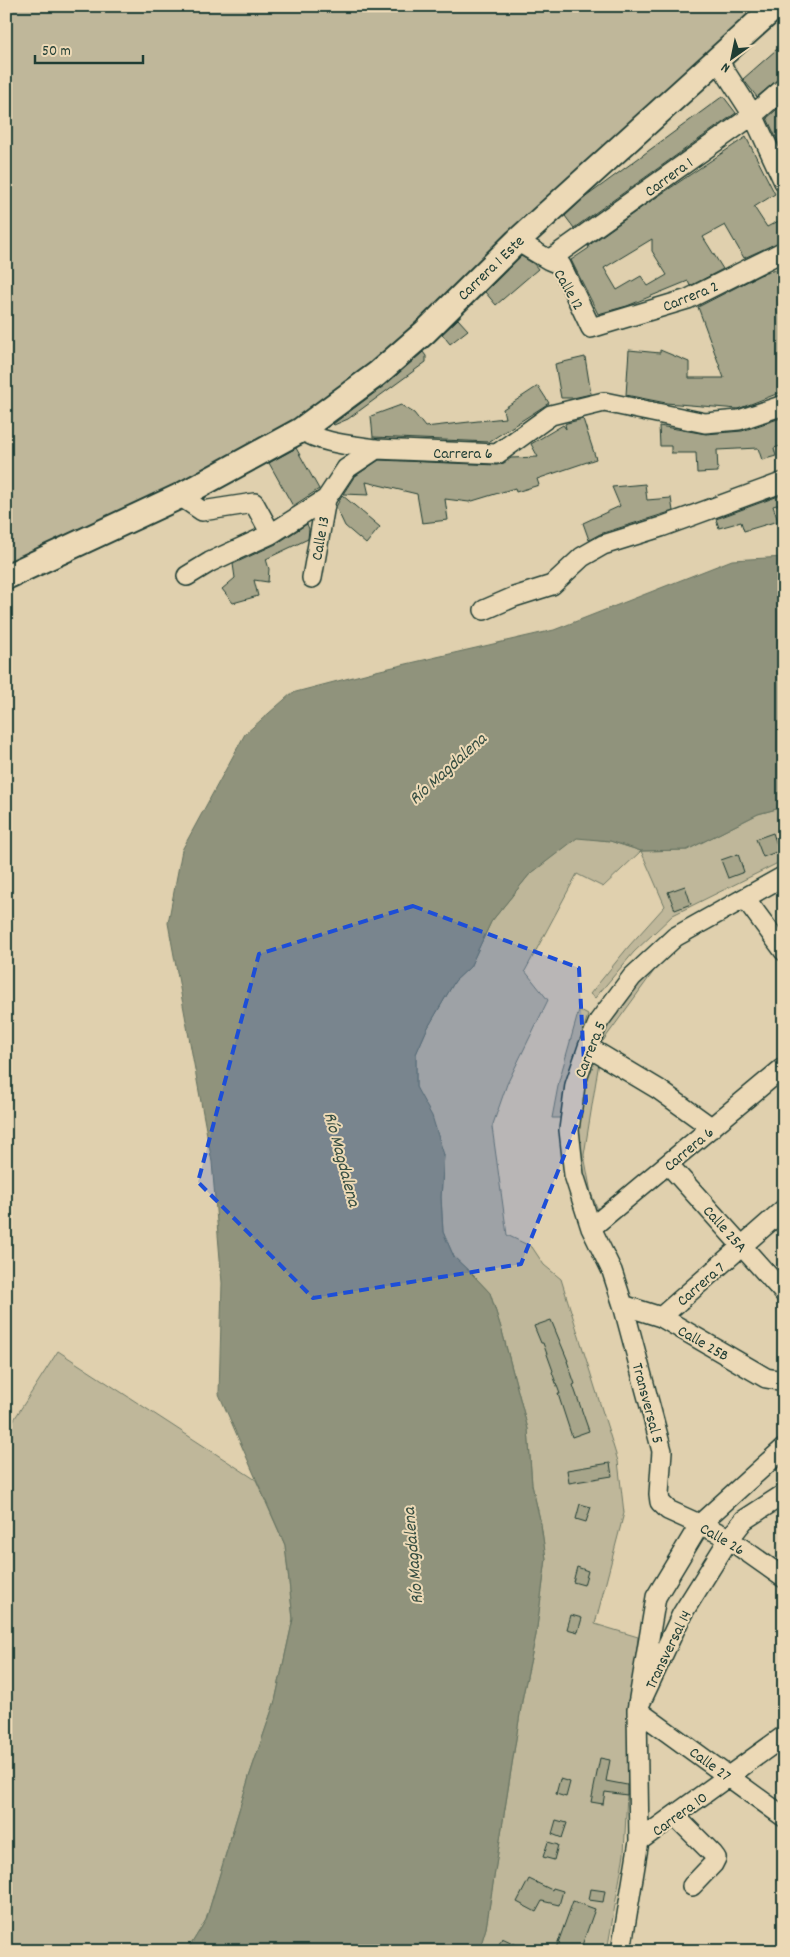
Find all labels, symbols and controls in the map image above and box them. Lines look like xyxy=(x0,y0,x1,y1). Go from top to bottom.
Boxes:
scale bar xyxy=(35,32,142,64)
north arrow xyxy=(708,32,758,82)
text: 50 m xyxy=(42,41,71,63)
text: N xyxy=(718,57,734,77)
street label: Carrera 1 xyxy=(640,153,698,203)
street label: Carrera 1 Este xyxy=(453,231,530,307)
street label: Calle 12 xyxy=(547,265,589,315)
street label: Carrera 2 xyxy=(660,276,722,319)
street label: Carrera 6 xyxy=(433,443,493,466)
street label: Calle 13 xyxy=(306,515,337,562)
water label: Río Magdalena xyxy=(404,727,494,812)
street label: Carrera 5 xyxy=(570,1018,613,1082)
water label: Río Magdalena xyxy=(316,1110,366,1211)
street label: Carrera 6 xyxy=(660,1122,720,1178)
street label: Calle 25A xyxy=(697,1201,752,1259)
street label: Carrera 7 xyxy=(672,1257,731,1312)
street label: Calle 25B xyxy=(673,1320,733,1368)
street label: Transversal 5 xyxy=(625,1361,668,1447)
water label: Río Magdalena xyxy=(398,1505,431,1605)
street label: Calle 26 xyxy=(695,1518,749,1562)
street label: Transversal 14 xyxy=(640,1607,698,1694)
street label: Calle 27 xyxy=(684,1742,735,1788)
street label: Carrera 10 xyxy=(648,1787,713,1843)

